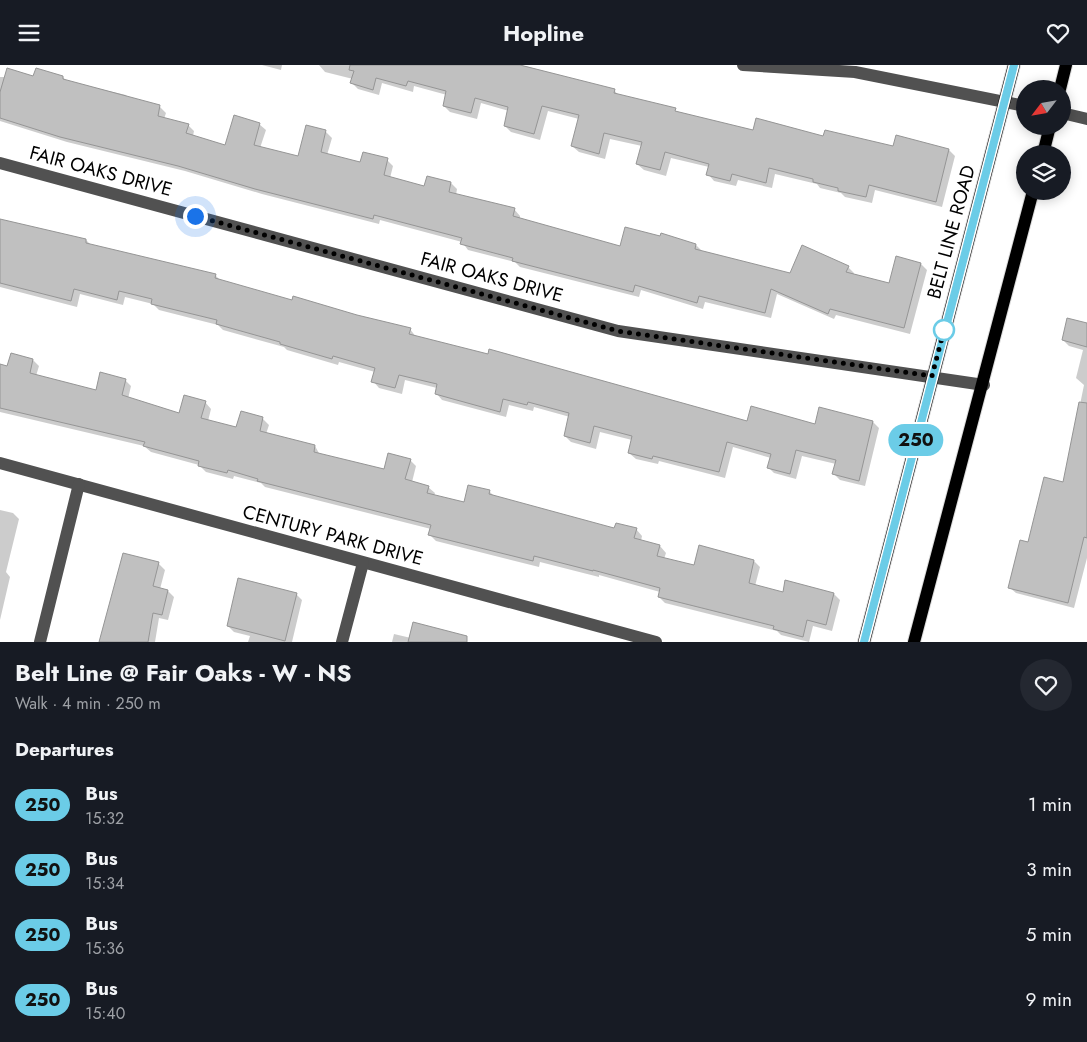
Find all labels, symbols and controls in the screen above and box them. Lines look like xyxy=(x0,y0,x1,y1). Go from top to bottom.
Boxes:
text: Hopline xyxy=(503,17,584,49)
icon: menu xyxy=(15,19,43,47)
icon: heart xyxy=(1044,19,1072,47)
north arrow xyxy=(1016,80,1071,135)
map controls xyxy=(1016,80,1071,200)
street label: FAIR OAKS DRIVE xyxy=(27,139,175,203)
button: layers xyxy=(1016,145,1071,200)
street label: BELT LINE ROAD xyxy=(920,162,982,302)
your location xyxy=(183,204,208,229)
street label: FAIR OAKS DRIVE xyxy=(418,245,566,309)
unlabelled marker xyxy=(933,319,955,341)
line badge: 250 xyxy=(887,424,945,456)
text: 250 xyxy=(898,427,934,453)
street label: CENTURY PARK DRIVE xyxy=(240,498,426,572)
text: Belt Line @ Fair Oaks - W - NS xyxy=(15,655,351,690)
button: heart xyxy=(1020,659,1072,711)
text: Walk · 4 min · 250 m xyxy=(15,692,161,715)
text: Departures xyxy=(15,736,114,763)
text: Bus xyxy=(85,780,118,807)
text: 1 min xyxy=(1028,791,1072,818)
text: 250 xyxy=(25,792,60,818)
text: 15:32 xyxy=(85,807,124,830)
text: Bus xyxy=(85,845,118,872)
text: 3 min xyxy=(1026,856,1072,883)
text: 250 xyxy=(25,857,60,883)
text: 15:34 xyxy=(85,872,124,895)
text: Bus xyxy=(85,910,118,937)
text: 5 min xyxy=(1026,921,1072,948)
text: 250 xyxy=(25,922,60,948)
text: 15:36 xyxy=(85,937,124,960)
text: Bus xyxy=(85,975,118,1002)
text: 9 min xyxy=(1026,986,1072,1013)
text: 250 xyxy=(25,987,60,1013)
text: 15:40 xyxy=(85,1002,125,1025)

